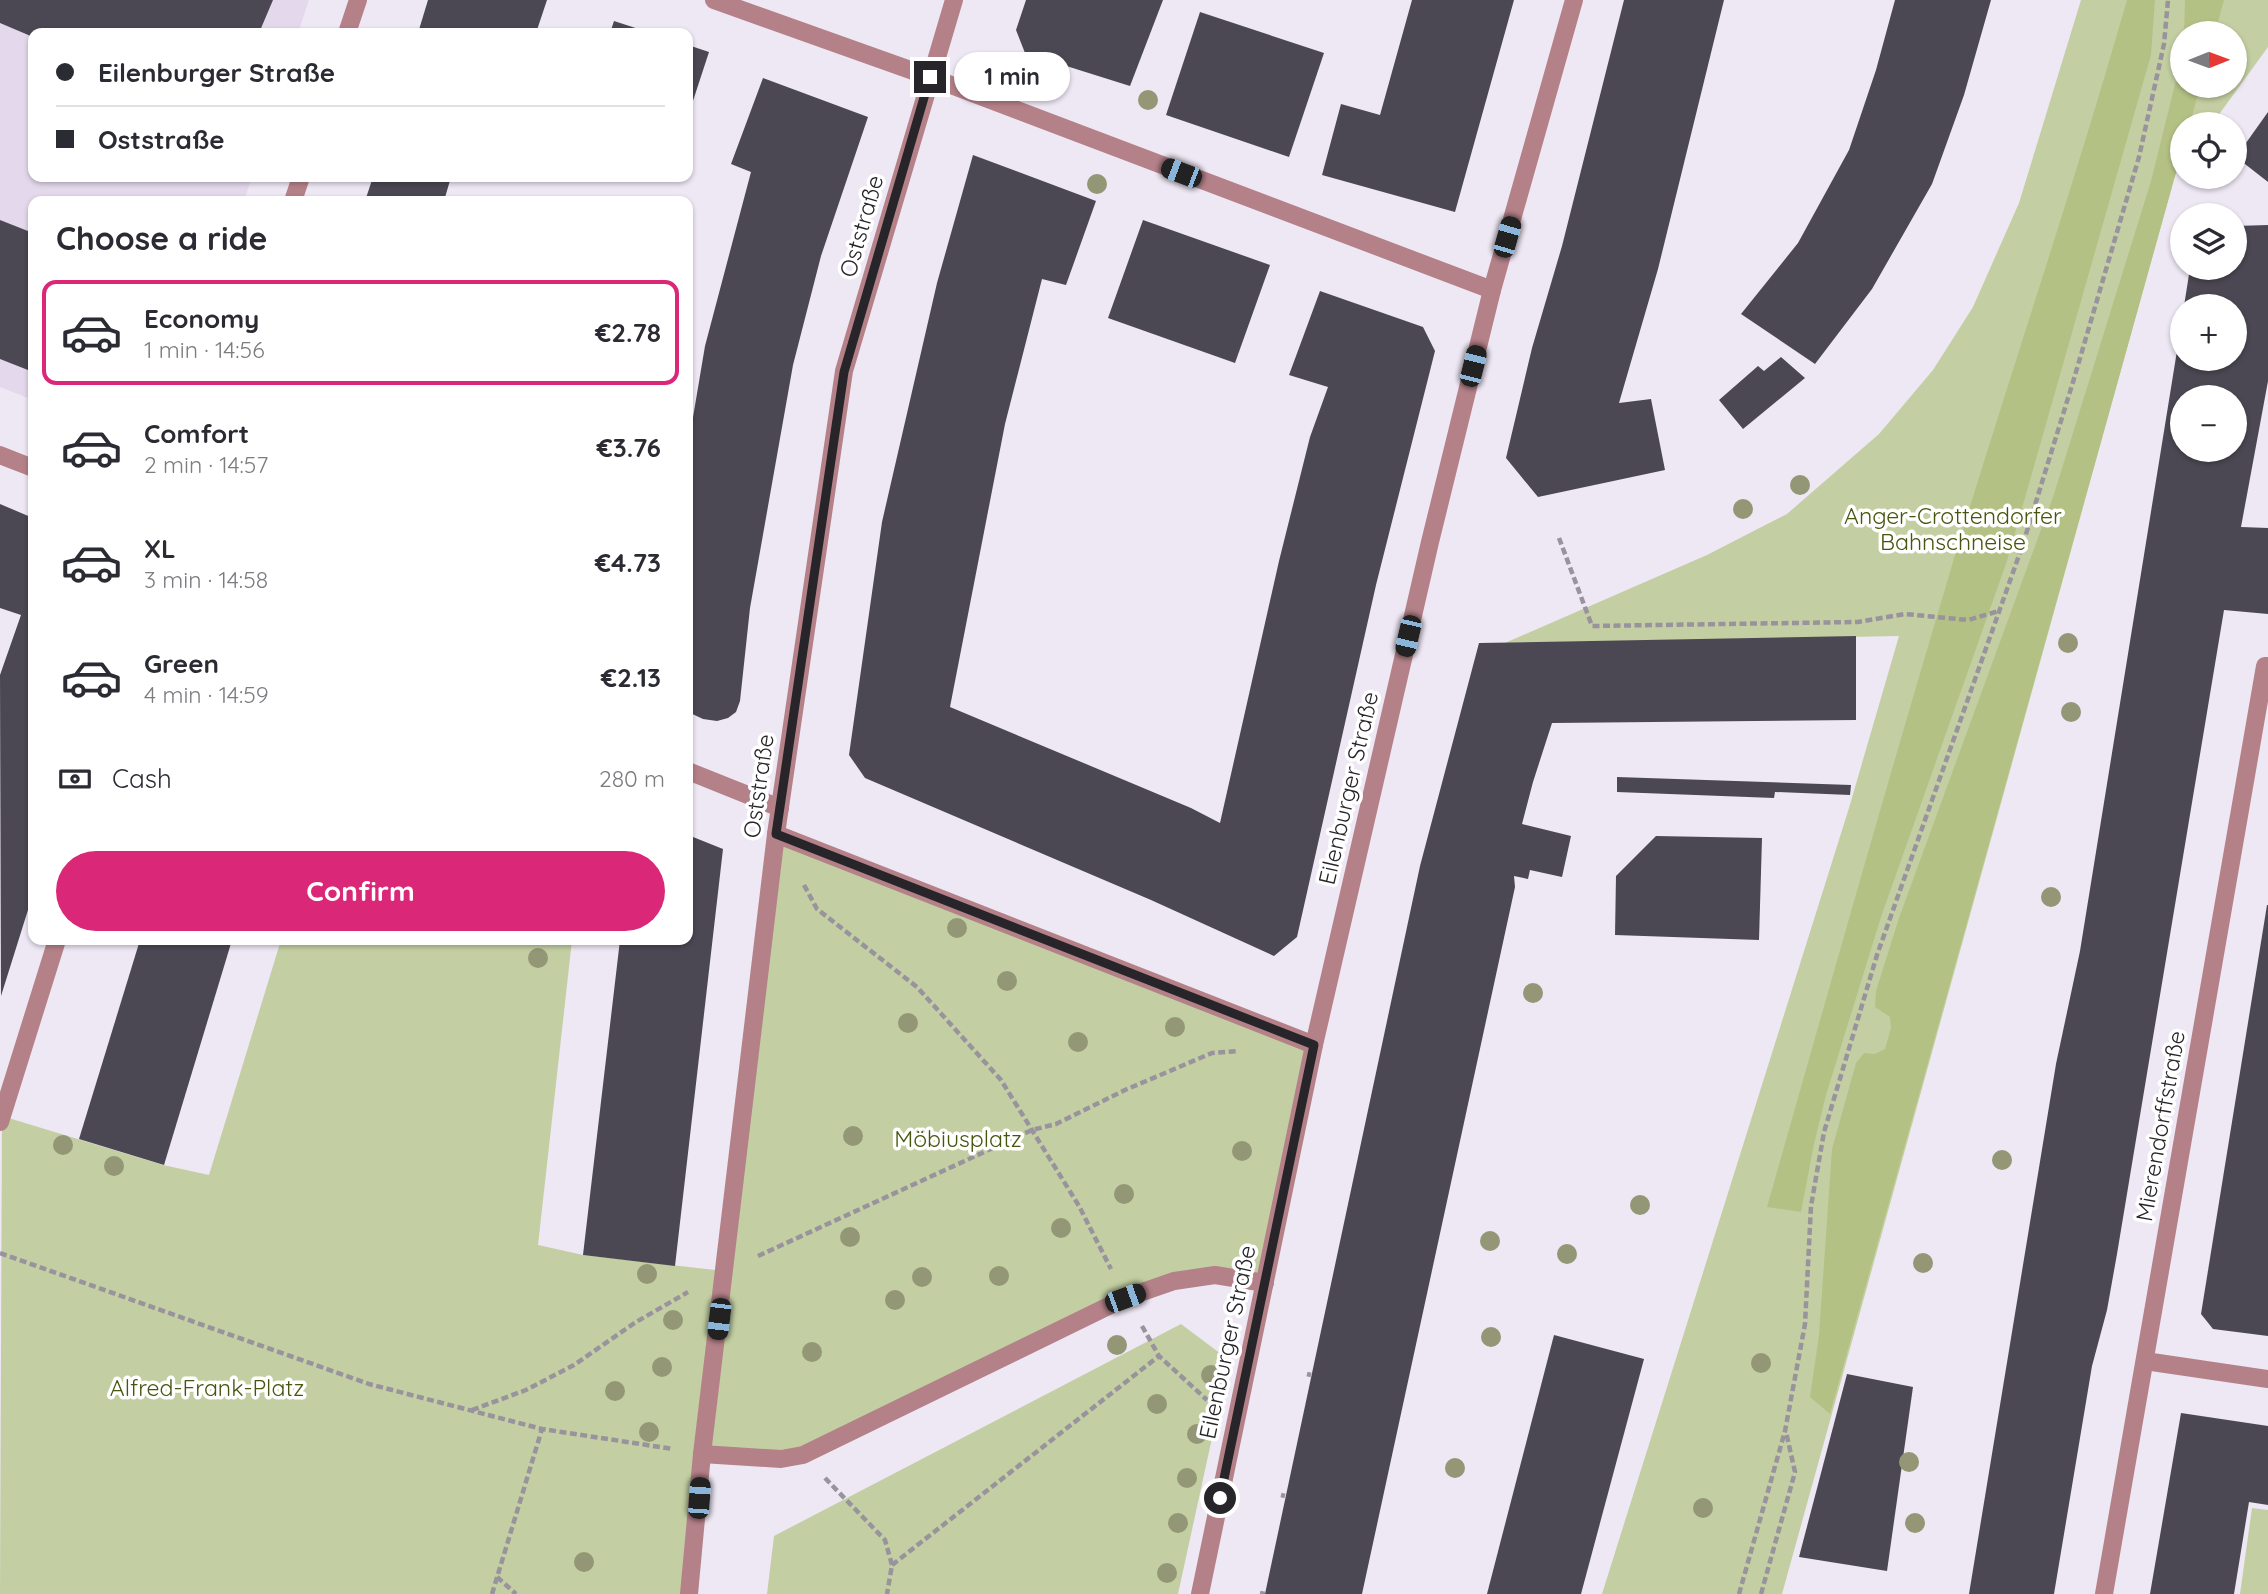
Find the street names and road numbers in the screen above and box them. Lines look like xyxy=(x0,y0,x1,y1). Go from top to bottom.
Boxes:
street label: Oststraße xyxy=(833,172,889,280)
street label: Eilenburger Straße xyxy=(1312,689,1384,887)
street label: Oststraße xyxy=(736,732,780,840)
street label: Mierendorffstraße xyxy=(2129,1029,2191,1223)
street label: Eilenburger Straße xyxy=(1192,1243,1262,1441)

